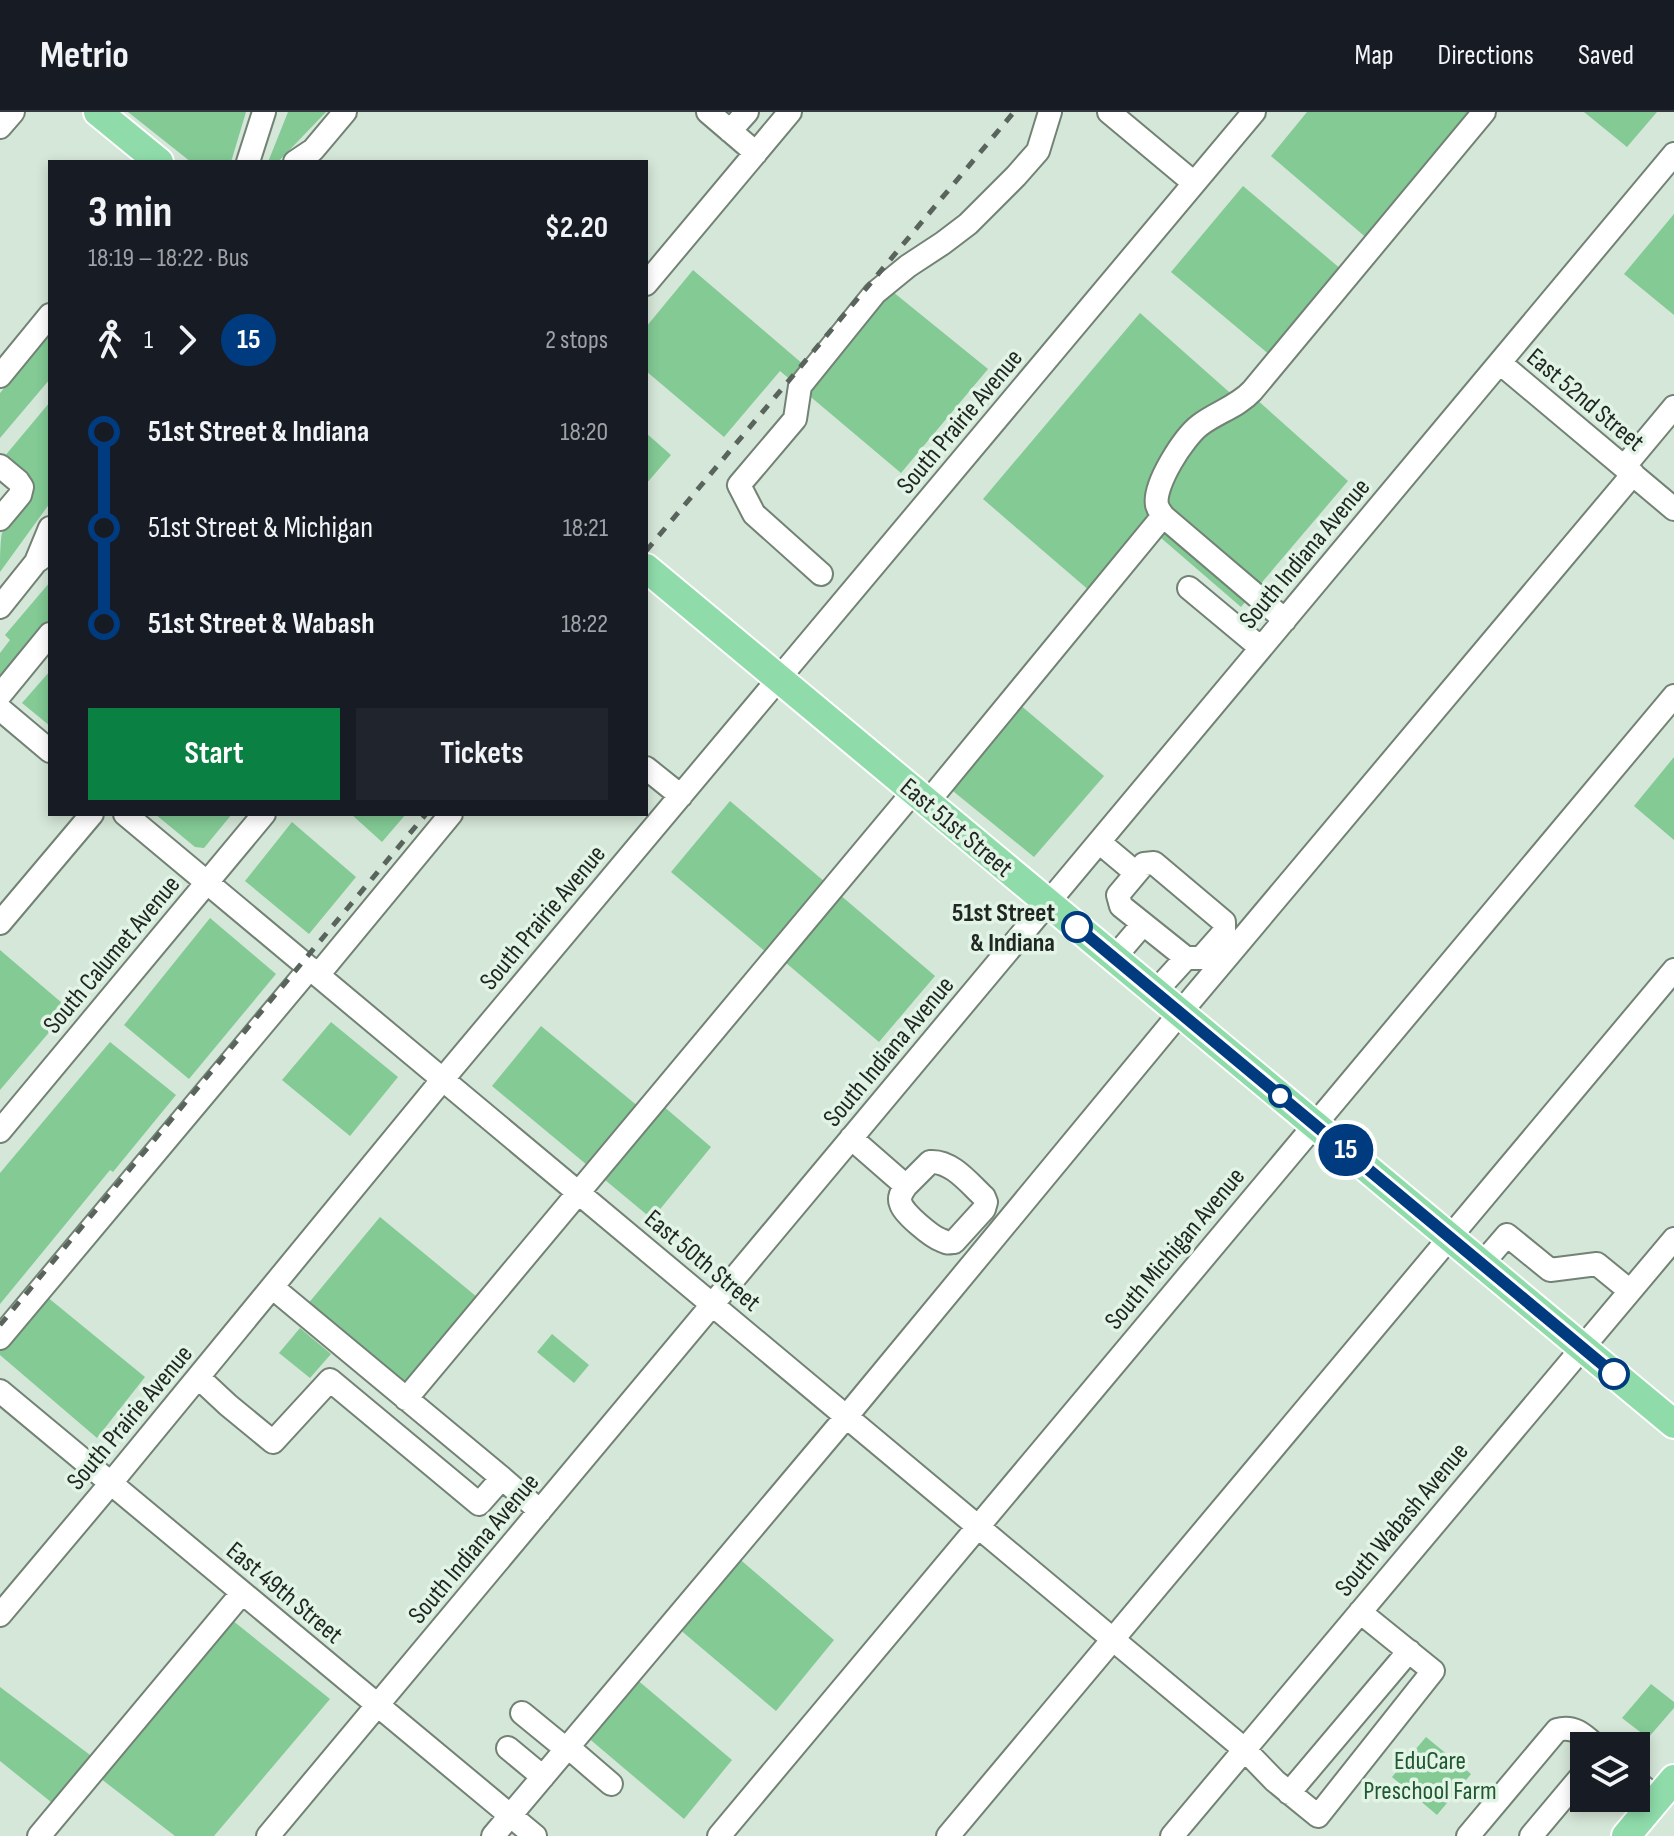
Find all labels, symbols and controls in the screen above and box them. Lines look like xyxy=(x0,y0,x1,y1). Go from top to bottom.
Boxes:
text: Metrio xyxy=(40,33,129,78)
text: Map xyxy=(1355,39,1394,72)
text: Directions xyxy=(1438,39,1534,72)
text: Saved xyxy=(1578,39,1634,72)
text: 3 min xyxy=(88,186,172,239)
text: $2.20 xyxy=(545,210,608,246)
text: 18:19 – 18:22 · Bus xyxy=(88,243,249,274)
icon: walk xyxy=(88,318,132,362)
icon: forward xyxy=(165,318,209,362)
text: 15 xyxy=(237,323,260,356)
text: 1 xyxy=(144,325,153,356)
text: 2 stops xyxy=(545,325,608,356)
street label: East 52nd Street xyxy=(1520,342,1650,458)
street label: South Prairie Avenue xyxy=(891,343,1030,501)
text: 51st Street & Indiana xyxy=(148,414,369,450)
text: 18:20 xyxy=(560,417,608,448)
street label: South Indiana Avenue xyxy=(1233,472,1377,636)
text: 51st Street & Michigan xyxy=(148,510,373,546)
text: 18:21 xyxy=(563,513,608,544)
text: 51st Street & Wabash xyxy=(148,606,375,642)
text: 18:22 xyxy=(561,609,608,640)
button: Start xyxy=(88,708,340,800)
button: Tickets xyxy=(356,708,608,800)
street label: East 51st Street xyxy=(893,772,1019,884)
street label: South Prairie Avenue xyxy=(474,839,613,997)
street label: South Calumet Avenue xyxy=(37,870,187,1040)
place label: 51st Street & Indiana xyxy=(952,898,1055,959)
marker: 51st Street & Indiana xyxy=(1062,912,1092,942)
street label: South Indiana Avenue xyxy=(817,970,961,1134)
unlabelled marker xyxy=(1269,1085,1291,1107)
line badge: 15 xyxy=(1310,1124,1382,1176)
text: 15 xyxy=(1334,1133,1358,1166)
street label: South Michigan Avenue xyxy=(1099,1162,1252,1336)
street label: East 50th Street xyxy=(638,1204,766,1319)
street label: South Prairie Avenue xyxy=(61,1339,200,1497)
unlabelled marker xyxy=(1599,1359,1629,1389)
street label: South Wabash Avenue xyxy=(1329,1437,1475,1603)
street label: South Indiana Avenue xyxy=(402,1467,546,1631)
street label: East 49th Street xyxy=(220,1536,349,1651)
map controls xyxy=(1570,1732,1650,1812)
button: layers xyxy=(1570,1732,1650,1812)
park label: EduCare Preschool Farm xyxy=(1363,1746,1497,1807)

